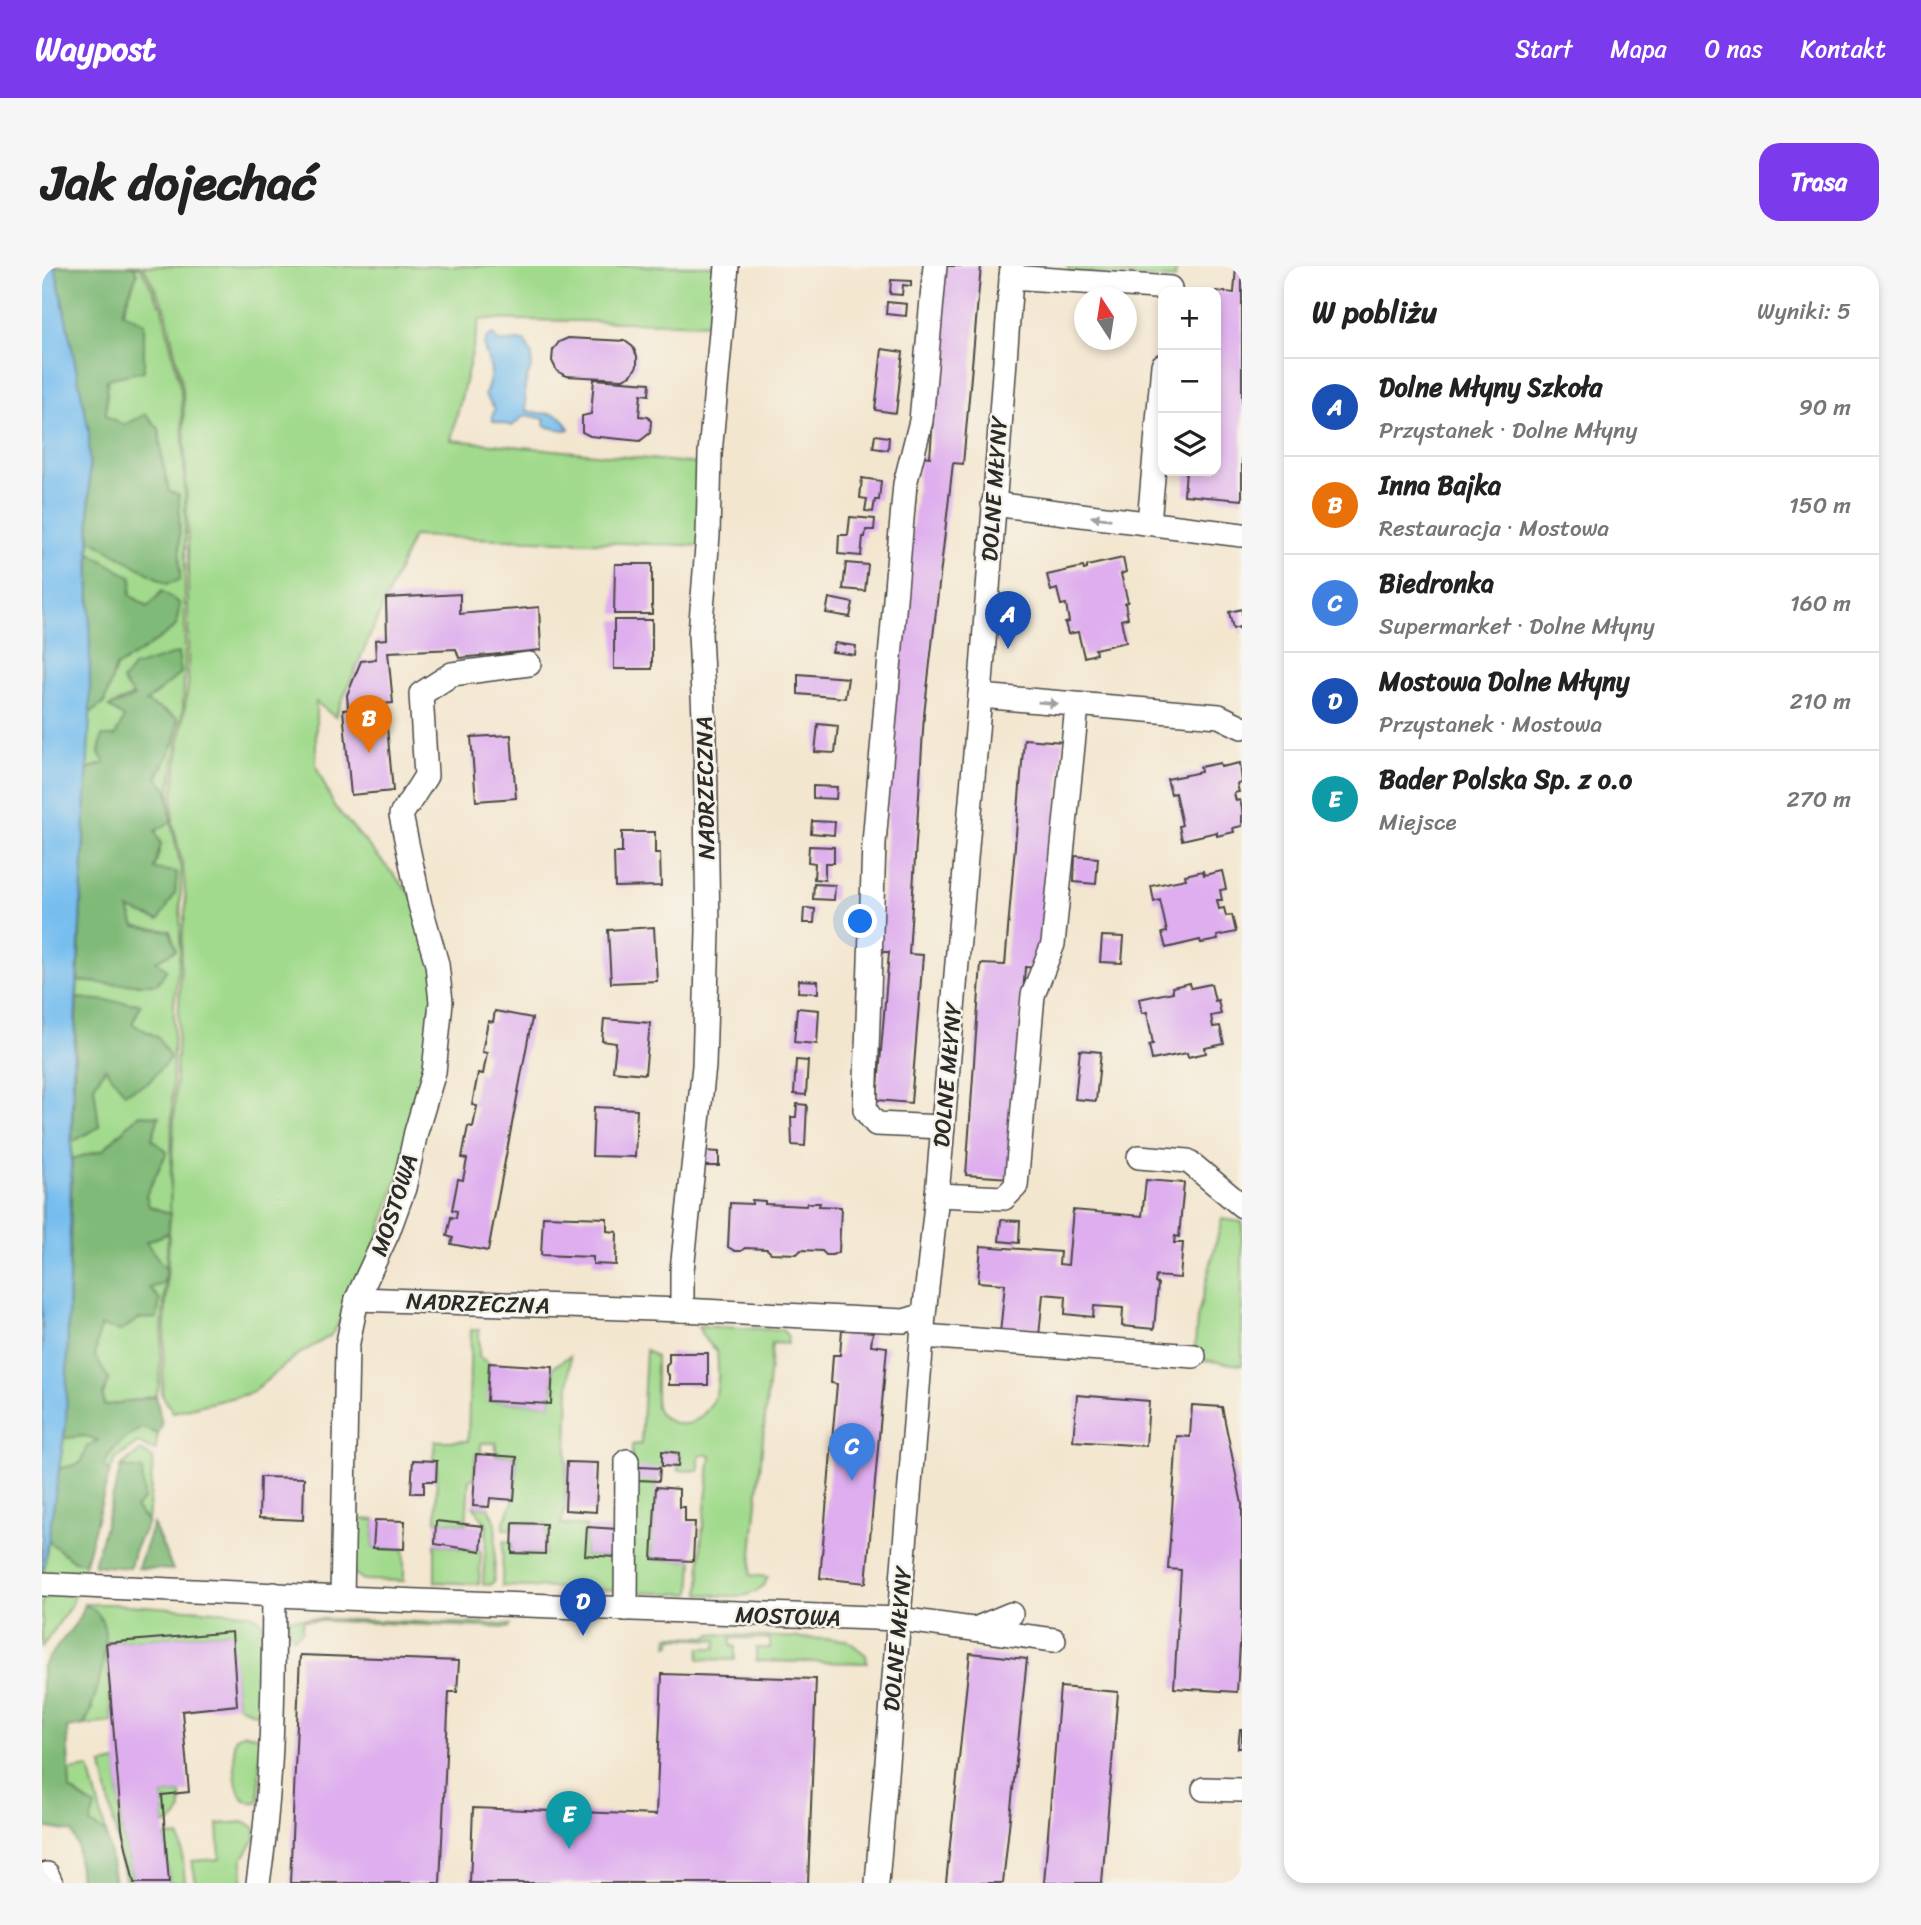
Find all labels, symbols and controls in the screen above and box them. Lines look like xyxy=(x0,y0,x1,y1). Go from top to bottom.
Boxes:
text: Waypost xyxy=(35,20,156,78)
text: Start xyxy=(1515,28,1572,70)
text: Mapa xyxy=(1610,28,1667,70)
text: O nas xyxy=(1705,28,1763,70)
text: Kontakt xyxy=(1801,28,1886,70)
text: Jak dojechać xyxy=(42,139,316,226)
button: Trasa xyxy=(1759,143,1879,221)
text: W pobliżu xyxy=(1312,285,1437,339)
north arrow xyxy=(1074,287,1137,350)
map controls xyxy=(1158,287,1221,476)
button: + xyxy=(1158,287,1221,350)
text: Wyniki: 5 xyxy=(1757,291,1851,332)
button: − xyxy=(1158,350,1221,413)
text: Dolne Młyny Szkoła xyxy=(1379,364,1602,410)
text: A xyxy=(1327,387,1343,428)
text: 90 m xyxy=(1799,387,1851,428)
text: Przystanek · Dolne Młyny xyxy=(1379,410,1637,451)
button: layers xyxy=(1158,413,1221,476)
street label: DOLNE MŁYNY xyxy=(969,414,1020,563)
text: Inna Bajka xyxy=(1379,462,1501,508)
text: B xyxy=(1328,485,1342,526)
text: 150 m xyxy=(1789,485,1851,526)
text: Restauracja · Mostowa xyxy=(1379,508,1609,549)
one-way arrow xyxy=(1090,512,1112,523)
text: Biedronka xyxy=(1379,560,1494,606)
text: C xyxy=(1328,583,1342,624)
text: 160 m xyxy=(1790,583,1851,624)
pin: A xyxy=(985,591,1031,649)
text: Supermarket · Dolne Młyny xyxy=(1379,606,1655,647)
text: Mostowa Dolne Młyny xyxy=(1379,658,1630,704)
text: D xyxy=(1328,681,1342,722)
text: 210 m xyxy=(1790,681,1851,722)
pin: B xyxy=(346,695,392,753)
one-way arrow xyxy=(1037,698,1059,709)
text: Przystanek · Mostowa xyxy=(1379,704,1602,745)
street label: NADRZECZNA xyxy=(684,716,727,860)
text: Bader Polska Sp. z o.o xyxy=(1379,756,1632,802)
text: E xyxy=(1329,779,1341,820)
text: 270 m xyxy=(1786,779,1851,820)
text: Miejsce xyxy=(1379,802,1457,843)
your location xyxy=(843,904,877,938)
street label: DOLNE MŁYNY xyxy=(921,1000,974,1149)
street label: MOSTOWA xyxy=(359,1149,430,1262)
street label: NADRZECZNA xyxy=(406,1281,550,1326)
pin: C xyxy=(829,1423,875,1481)
street label: DOLNE MŁYNY xyxy=(871,1564,924,1713)
pin: D xyxy=(560,1578,606,1636)
street label: MOSTOWA xyxy=(735,1594,841,1639)
pin: E xyxy=(546,1791,592,1849)

